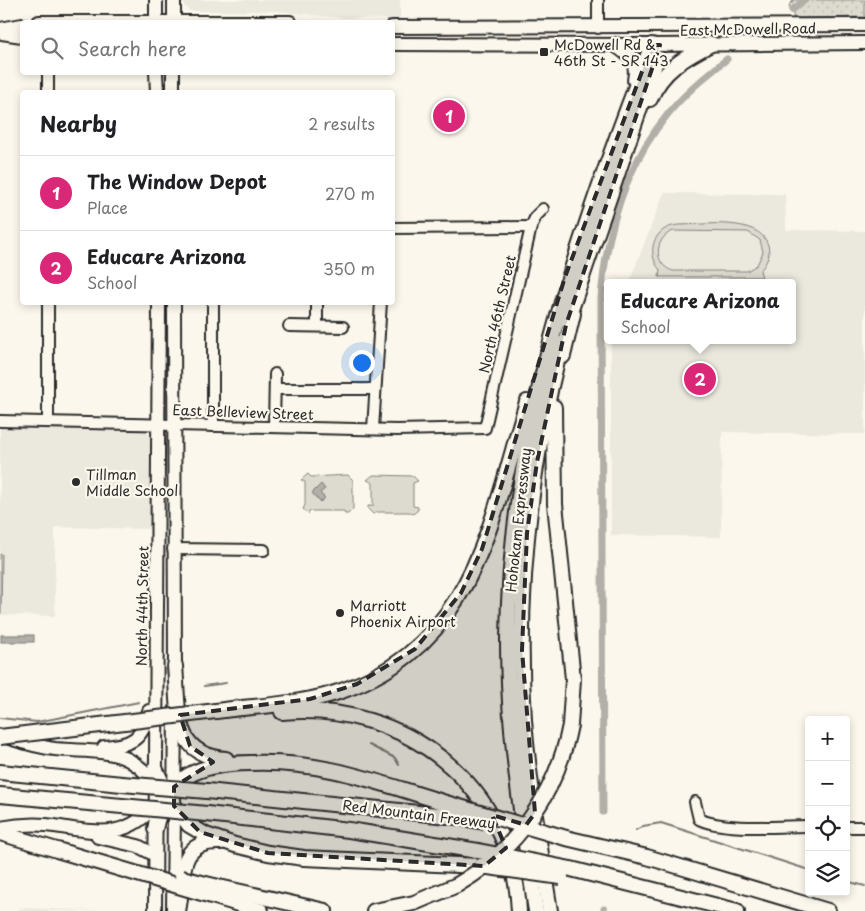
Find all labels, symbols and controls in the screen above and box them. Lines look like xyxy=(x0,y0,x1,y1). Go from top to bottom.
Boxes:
street label: East McDowell Road xyxy=(680,17,816,41)
search box xyxy=(20,20,395,75)
icon: search xyxy=(38,34,66,62)
text: Search here xyxy=(78,34,187,62)
place label: McDowell Rd & 46th St - SR 143 xyxy=(554,34,669,71)
marker: McDowell Rd & 46th St - SR 143 xyxy=(538,46,550,58)
pin: 1 xyxy=(433,97,465,135)
text: Nearby xyxy=(40,107,117,139)
text: 2 results xyxy=(308,111,375,135)
text: The Window Depot xyxy=(87,167,267,195)
text: 1 xyxy=(52,181,60,205)
text: 270 m xyxy=(325,181,375,205)
text: Place xyxy=(87,195,128,219)
text: Educare Arizona xyxy=(87,242,246,270)
street label: North 46th Street xyxy=(473,252,521,375)
text: 2 xyxy=(50,256,62,280)
text: 350 m xyxy=(323,256,375,280)
text: School xyxy=(87,270,137,294)
popup xyxy=(604,279,796,344)
text: Educare Arizona xyxy=(620,286,780,314)
text: School xyxy=(620,314,671,338)
your location xyxy=(349,350,375,376)
pin: 2 xyxy=(684,360,716,398)
street label: East Belleview Street xyxy=(172,399,314,425)
street label: Hohokam Expressway xyxy=(500,447,536,593)
place label: Tillman Middle School xyxy=(86,464,178,501)
marker: Tillman Middle School xyxy=(70,476,82,488)
street label: North 44th Street xyxy=(130,545,154,666)
place label: Marriott Phoenix Airport xyxy=(350,595,456,632)
marker: Marriott Phoenix Airport xyxy=(334,607,346,619)
map controls xyxy=(805,716,850,896)
button: + xyxy=(805,716,850,761)
button: − xyxy=(805,761,850,806)
street label: Red Mountain Freeway xyxy=(341,794,497,834)
button: locate xyxy=(805,806,850,851)
button: layers xyxy=(805,851,850,896)

